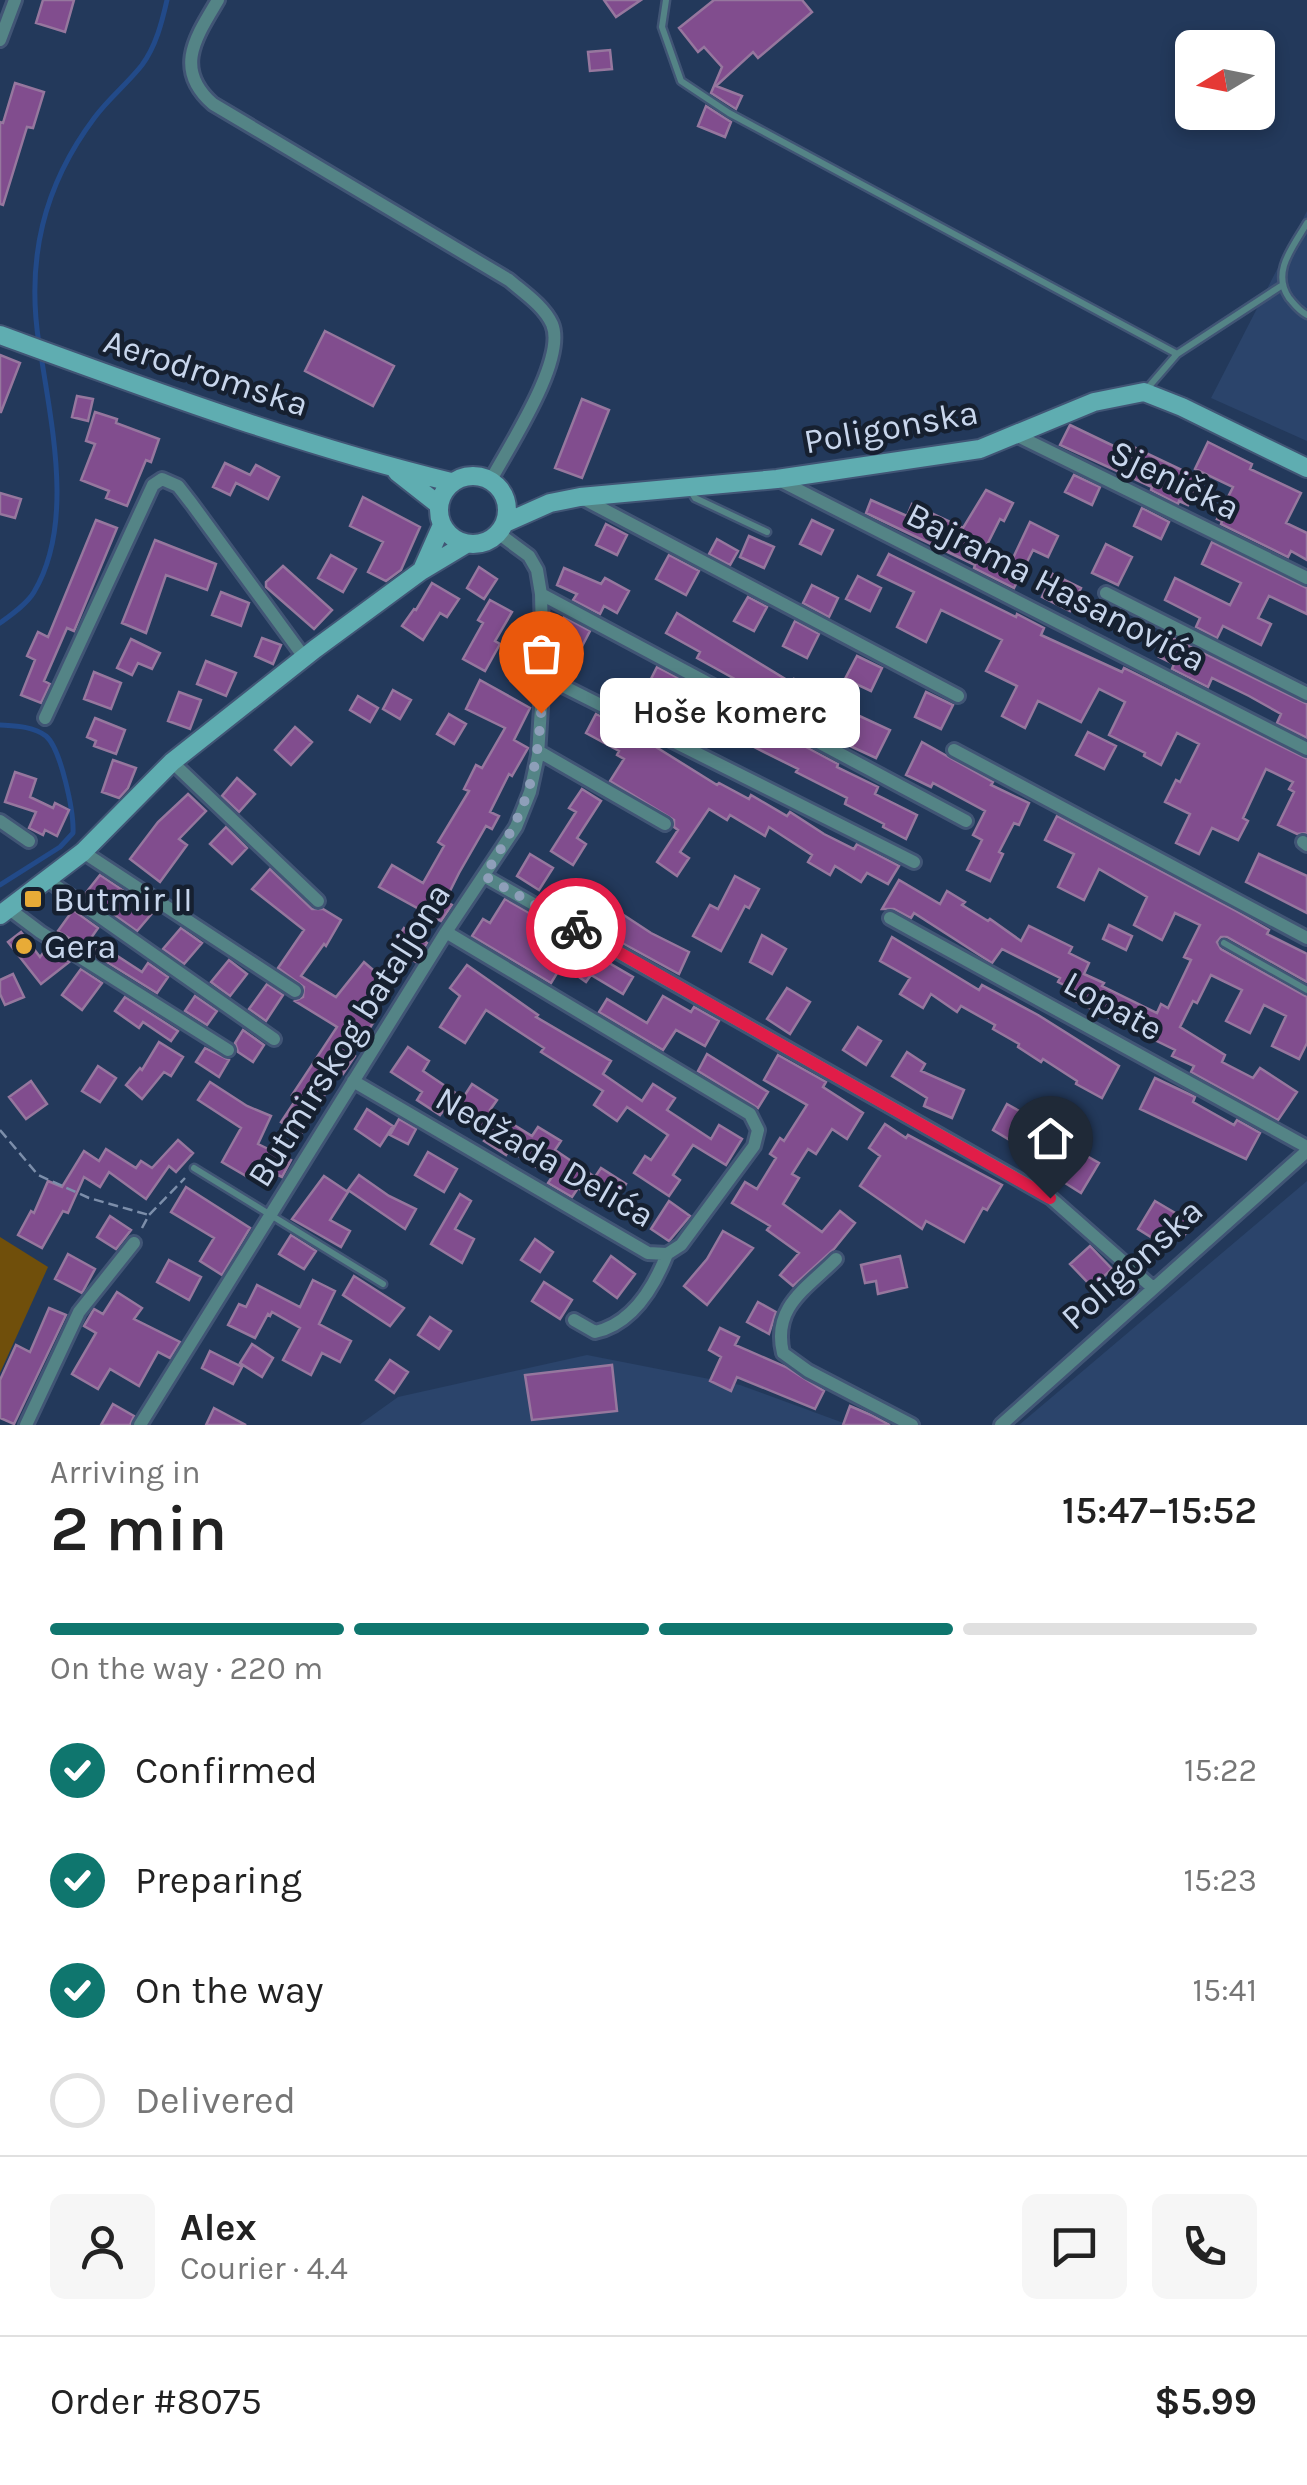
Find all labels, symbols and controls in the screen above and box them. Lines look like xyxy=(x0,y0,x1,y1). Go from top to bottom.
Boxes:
north arrow xyxy=(1175,30,1275,130)
map controls xyxy=(1175,30,1275,130)
street label: Aerodromska xyxy=(99,321,313,425)
street label: Poligonska xyxy=(801,392,981,462)
street label: Sjenička xyxy=(1104,431,1246,529)
street label: Bajrama Hasanovića xyxy=(900,494,1212,680)
pin xyxy=(499,611,584,714)
icon: bag xyxy=(514,626,569,681)
callout: Hoše komerc xyxy=(601,678,861,748)
text: Hoše komerc xyxy=(633,694,827,731)
street label: Butmirskog bataljona xyxy=(239,876,459,1194)
courier xyxy=(526,878,626,978)
place label: Butmir II xyxy=(53,879,193,920)
marker: Butmir II xyxy=(22,888,44,910)
icon: bike xyxy=(549,901,604,956)
place label: Gera xyxy=(44,926,116,967)
marker: Gera xyxy=(13,935,35,957)
street label: Lopate xyxy=(1057,962,1169,1050)
street label: Nedžada Delića xyxy=(428,1078,662,1236)
pin xyxy=(1008,1096,1093,1199)
icon: home xyxy=(1023,1111,1078,1166)
street label: Poligonska xyxy=(1053,1190,1211,1338)
text: Arriving in xyxy=(50,1454,201,1491)
text: 15:47–15:52 xyxy=(1062,1488,1257,1533)
text: 2 min xyxy=(50,1490,227,1566)
text: On the way · 220 m xyxy=(50,1650,323,1687)
icon: check xyxy=(50,1743,105,1798)
text: Confirmed xyxy=(135,1748,318,1793)
text: 15:22 xyxy=(1184,1752,1257,1789)
icon: check xyxy=(50,1853,105,1908)
text: Preparing xyxy=(135,1858,302,1903)
text: 15:23 xyxy=(1184,1862,1257,1899)
icon: check xyxy=(50,1963,105,2018)
text: On the way xyxy=(135,1968,323,2013)
text: 15:41 xyxy=(1193,1972,1257,2009)
text: Delivered xyxy=(135,2078,296,2123)
button: person xyxy=(50,2194,155,2299)
button: chat xyxy=(1022,2194,1127,2299)
button: phone xyxy=(1152,2194,1257,2299)
text: Alex xyxy=(180,2205,257,2250)
text: Courier · 4.4 xyxy=(180,2250,348,2287)
text: Order #8075 xyxy=(50,2379,262,2424)
text: $5.99 xyxy=(1154,2379,1257,2424)

